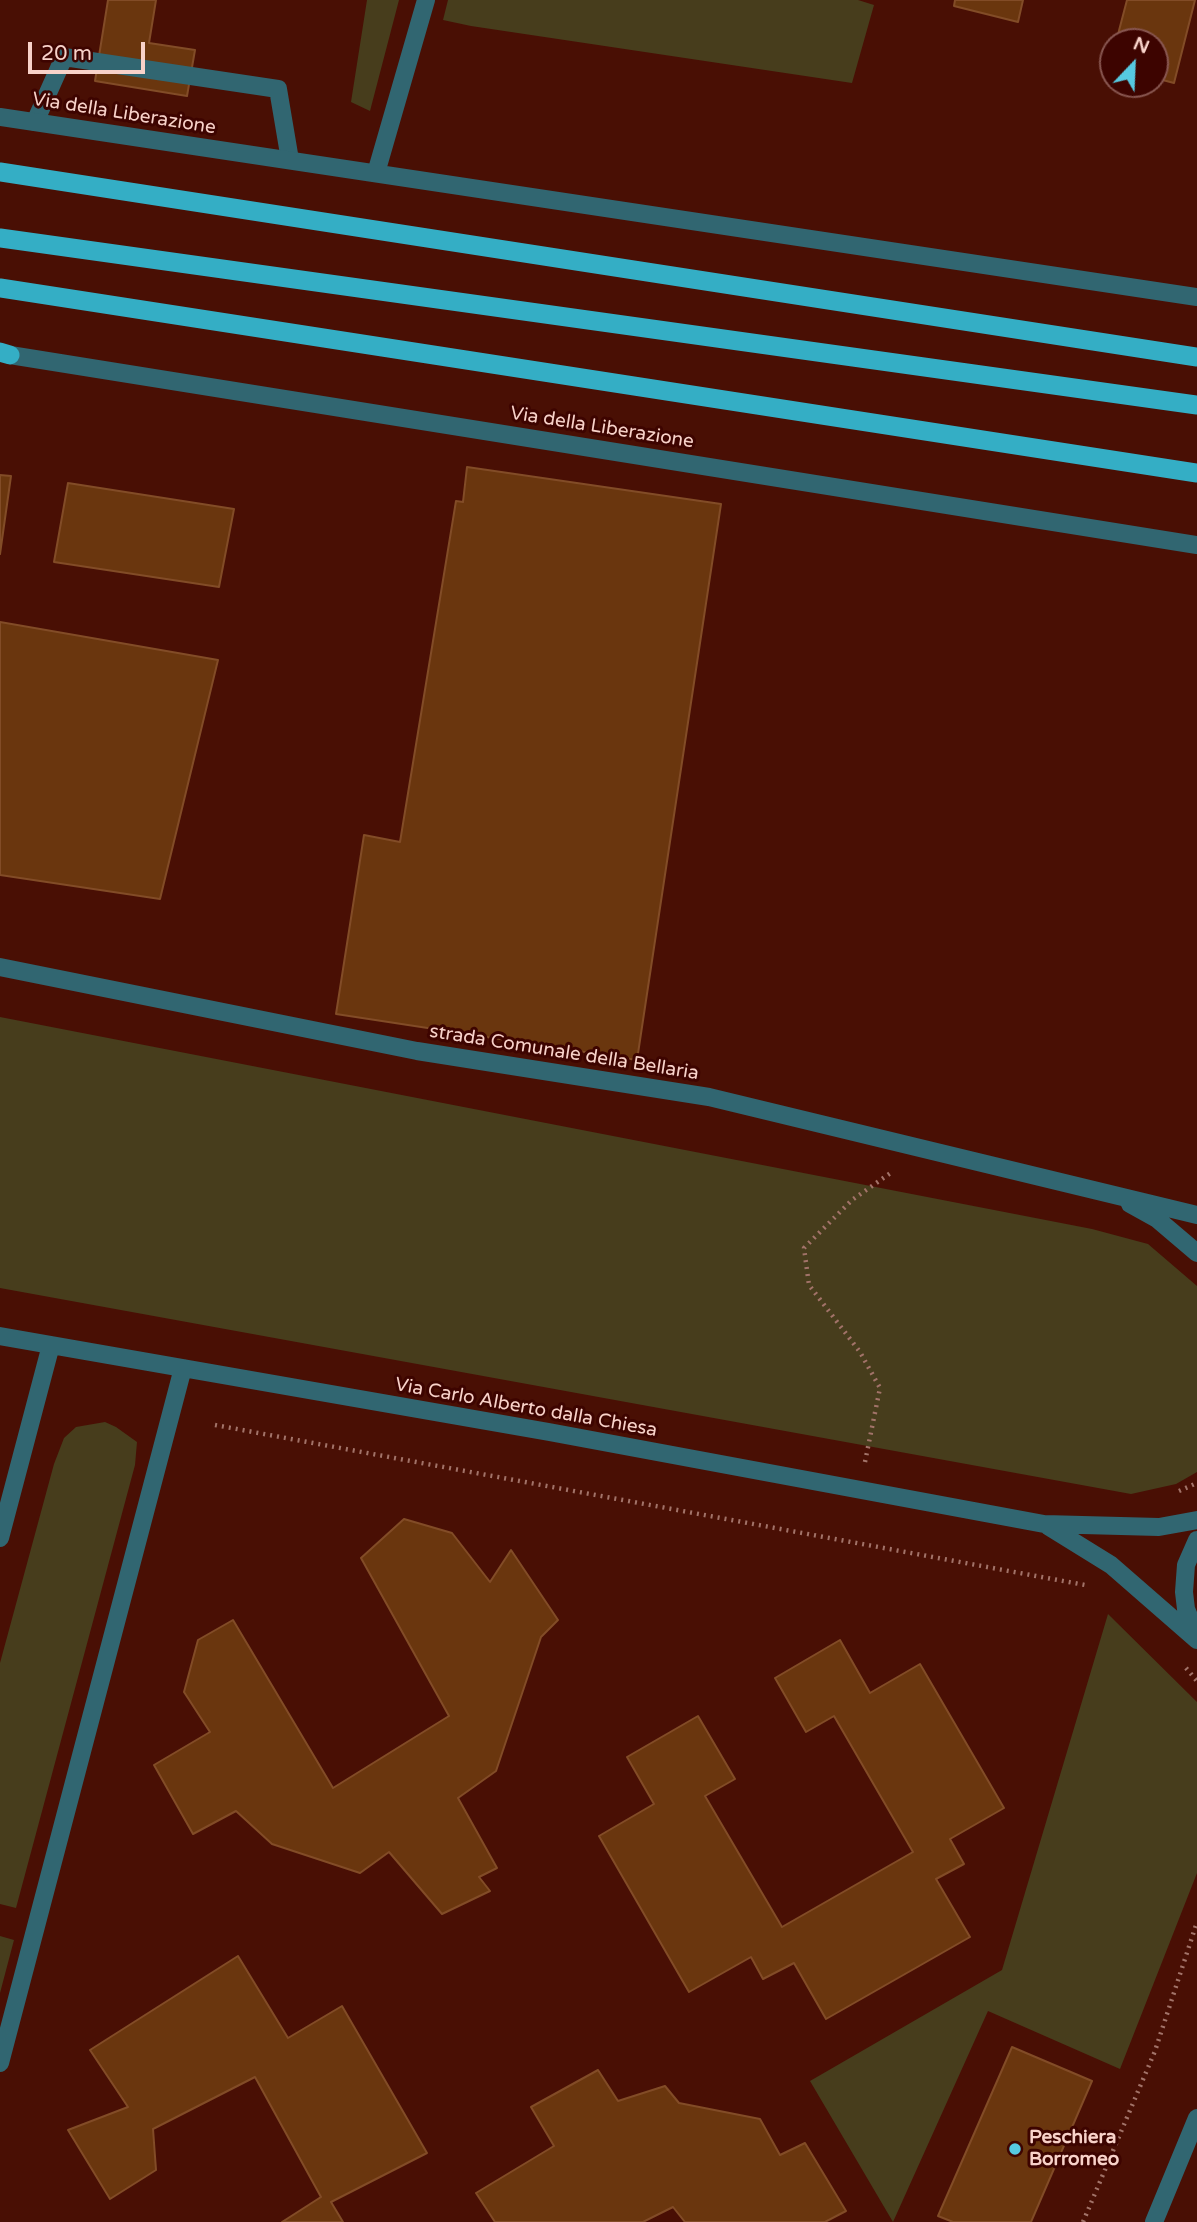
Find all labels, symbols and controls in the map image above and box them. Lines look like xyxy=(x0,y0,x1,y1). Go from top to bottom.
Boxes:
scale bar xyxy=(32,28,149,72)
north arrow xyxy=(1099,28,1169,98)
text: N xyxy=(1130,32,1153,59)
text: 20 m xyxy=(41,41,92,66)
street label: Via della Liberazione xyxy=(31,88,217,140)
street label: Via della Liberazione xyxy=(509,402,695,454)
street label: strada Comunale della Bellaria xyxy=(428,1020,700,1086)
street label: Via Carlo Alberto dalla Chiesa xyxy=(393,1374,659,1442)
place label: Peschiera Borromeo xyxy=(1029,2127,1119,2171)
marker: Peschiera Borromeo xyxy=(1007,2141,1023,2157)

